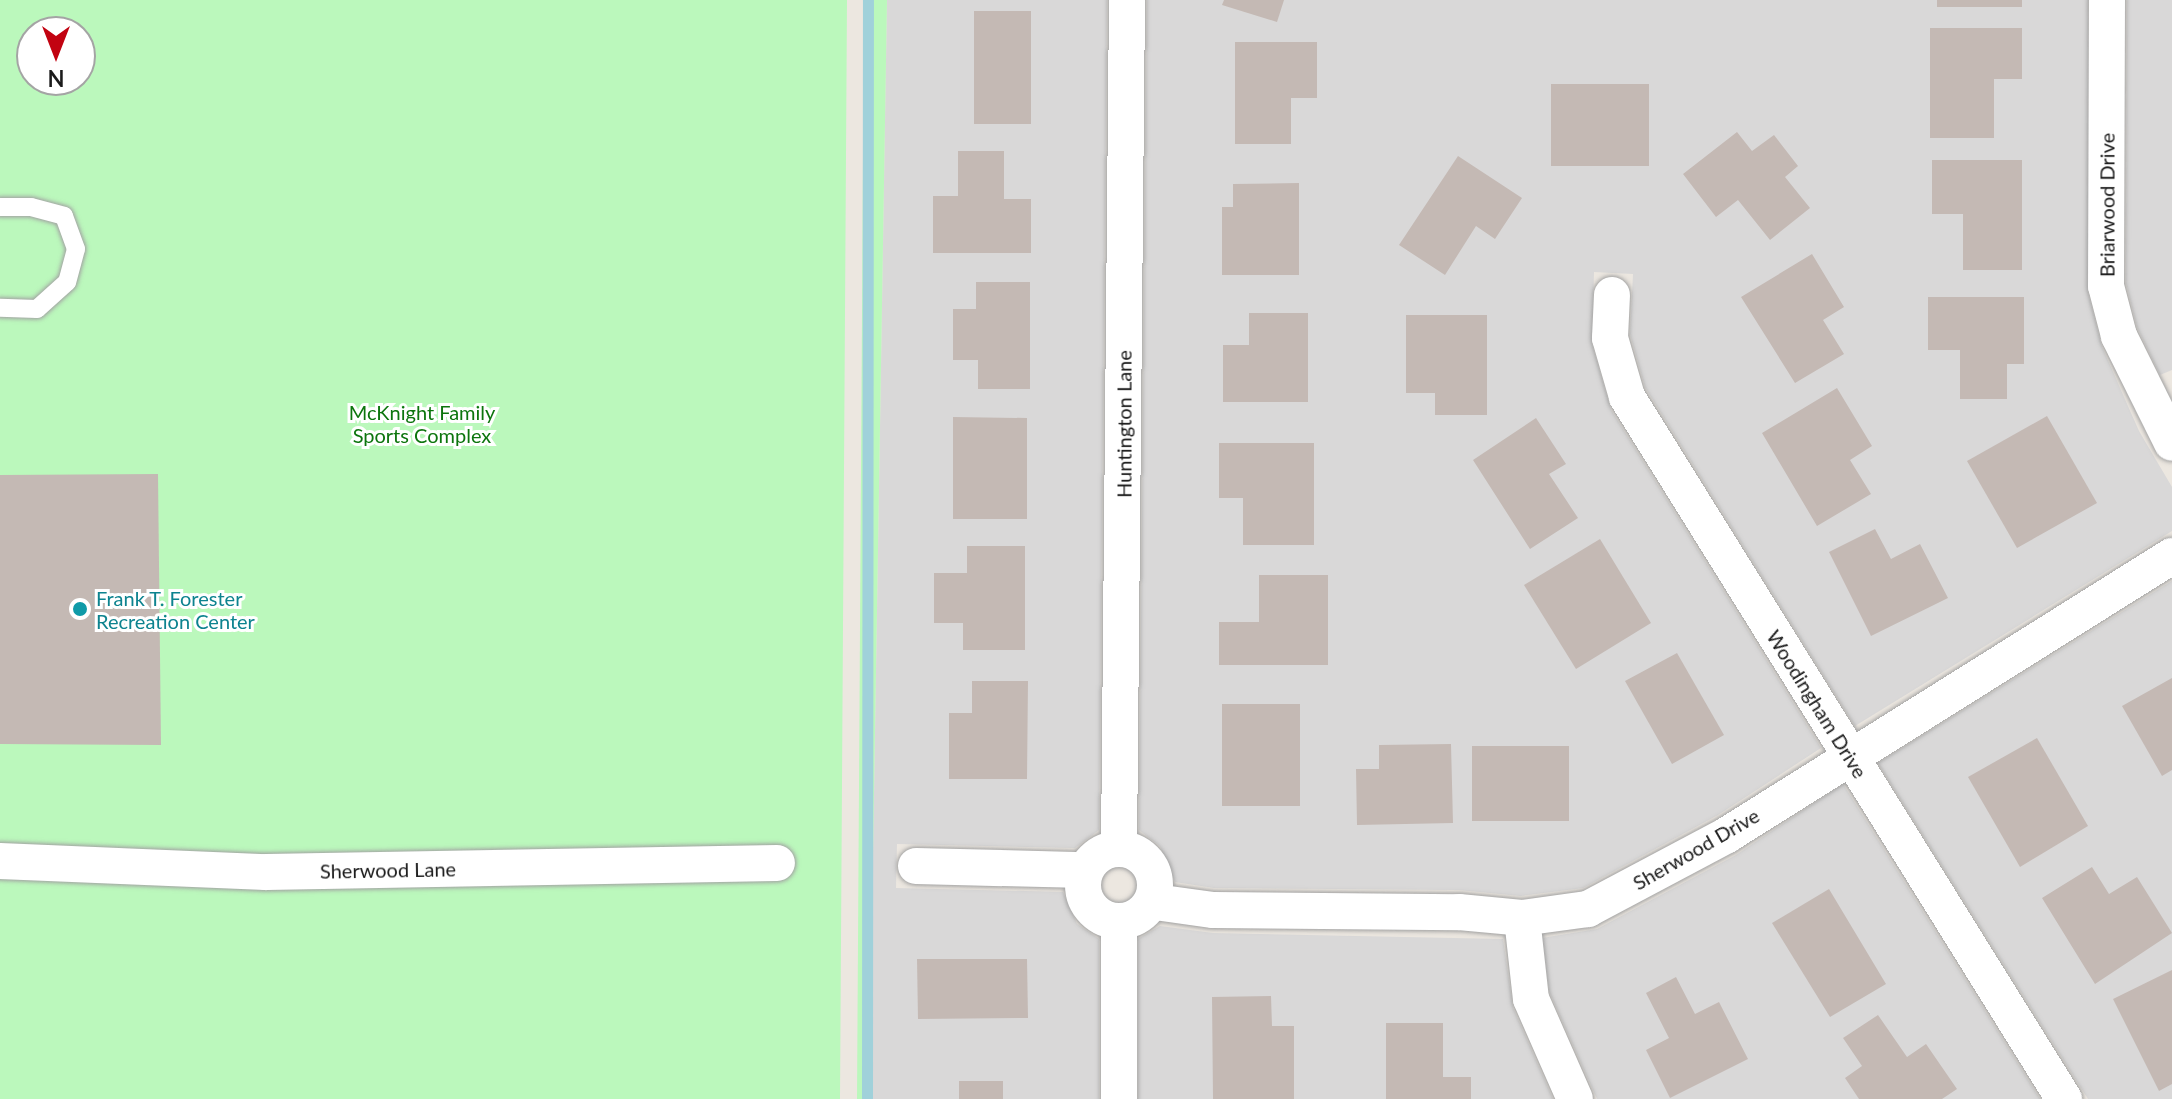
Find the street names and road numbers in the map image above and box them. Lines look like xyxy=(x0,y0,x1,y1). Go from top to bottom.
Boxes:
street label: Briarwood Drive xyxy=(2095,133,2119,277)
street label: Huntington Lane xyxy=(1112,350,1136,498)
street label: Woodingham Drive xyxy=(1762,625,1872,783)
street label: Sherwood Drive xyxy=(1629,803,1763,895)
street label: Sherwood Lane xyxy=(320,857,456,883)

